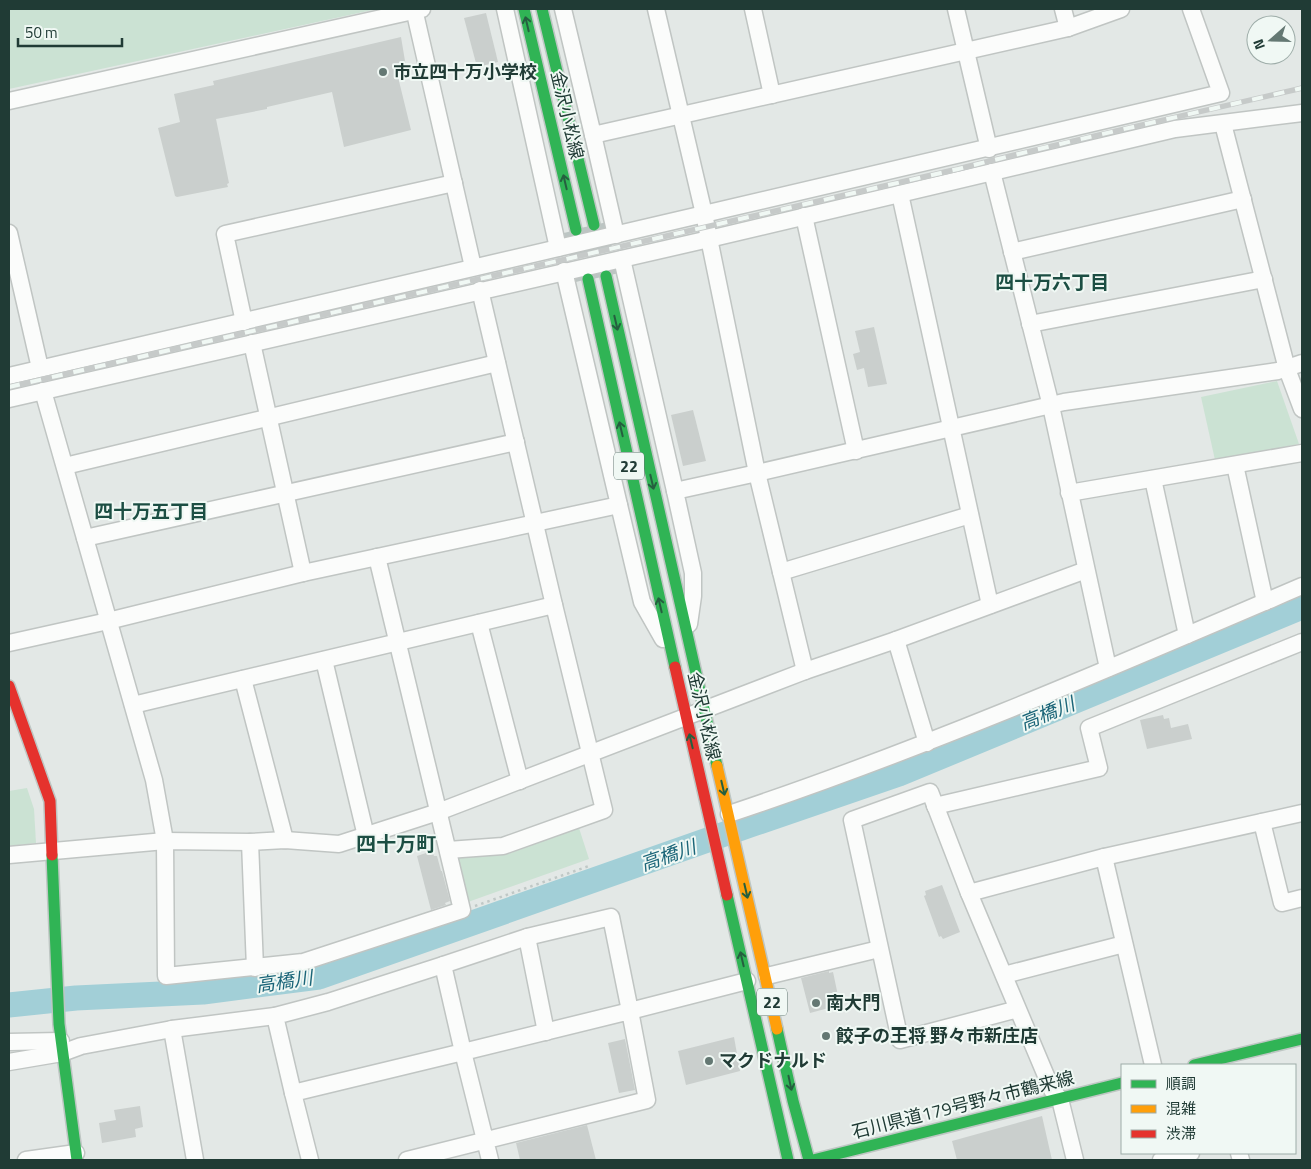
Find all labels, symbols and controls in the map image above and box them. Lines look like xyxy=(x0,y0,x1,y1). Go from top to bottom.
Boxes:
scale bar xyxy=(18,15,121,47)
north arrow xyxy=(1246,15,1296,65)
one-way arrow xyxy=(522,17,532,33)
text: 50 m xyxy=(25,21,58,44)
text: N xyxy=(1247,36,1270,53)
place label: 市立四十万小学校 xyxy=(393,58,537,85)
marker: 市立四十万小学校 xyxy=(377,66,389,78)
street label: 金沢小松線 xyxy=(544,68,591,162)
one-way arrow xyxy=(560,175,569,191)
district label: 四十万六丁目 xyxy=(995,267,1109,296)
one-way arrow xyxy=(612,315,621,331)
one-way arrow xyxy=(616,421,625,437)
road number: 22 xyxy=(614,452,644,480)
one-way arrow xyxy=(648,474,657,490)
district label: 四十万五丁目 xyxy=(94,496,208,525)
one-way arrow xyxy=(655,597,665,613)
street label: 金沢小松線 xyxy=(681,669,728,763)
water label: 高橋川 xyxy=(1015,688,1081,737)
one-way arrow xyxy=(686,733,695,749)
one-way arrow xyxy=(719,780,728,796)
district label: 四十万町 xyxy=(356,828,436,859)
water label: 高橋川 xyxy=(636,831,701,878)
one-way arrow xyxy=(742,882,751,898)
one-way arrow xyxy=(737,952,746,968)
water label: 高橋川 xyxy=(254,962,316,999)
road number: 22 xyxy=(757,989,787,1016)
place label: 南大門 xyxy=(826,989,880,1016)
marker: 南大門 xyxy=(810,997,822,1009)
place label: 餃子の王将 野々市新庄店 xyxy=(835,1022,1038,1049)
marker: 餃子の王将 野々市新庄店 xyxy=(820,1030,832,1042)
place label: マクドナルド xyxy=(719,1047,827,1074)
marker: マクドナルド xyxy=(703,1055,715,1067)
street label: 石川県道179号野々市鶴来線 xyxy=(849,1064,1077,1145)
legend xyxy=(1121,1064,1296,1154)
text: 順調 xyxy=(1166,1072,1196,1095)
one-way arrow xyxy=(786,1075,795,1091)
text: 混雑 xyxy=(1166,1097,1196,1120)
text: 渋滞 xyxy=(1166,1122,1196,1145)

